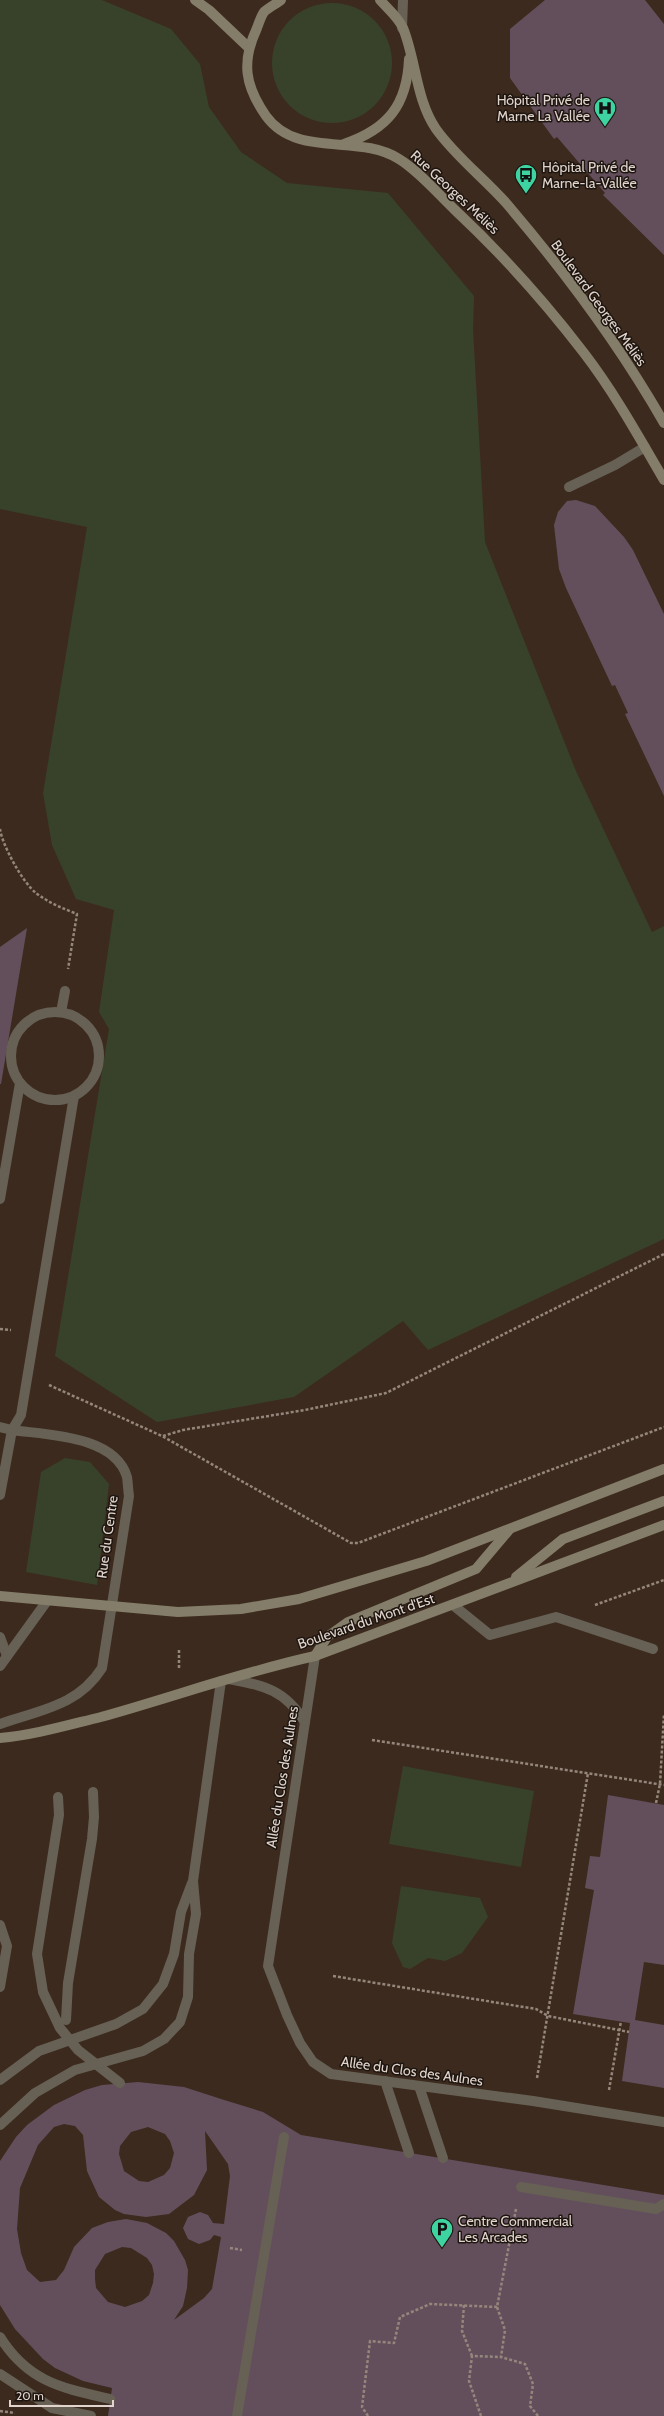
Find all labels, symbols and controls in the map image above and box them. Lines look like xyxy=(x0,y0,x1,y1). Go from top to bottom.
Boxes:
place label: Hôpital Privé de Marne La Vallée xyxy=(497,91,590,125)
hospital icon: Hôpital Privé de Marne La Vallée xyxy=(592,95,618,128)
street label: Rue Georges Méliès xyxy=(407,146,503,238)
place label: Hôpital Privé de Marne-la-Vallée xyxy=(542,158,637,192)
bus stop icon: Hôpital Privé de Marne-la-Vallée xyxy=(513,162,539,195)
street label: Boulevard Georges Méliès xyxy=(547,236,651,370)
street label: Rue du Centre xyxy=(92,1494,122,1580)
street label: Boulevard du Mont d'Est xyxy=(295,1589,437,1653)
street label: Allée du Clos des Aulnes xyxy=(262,1705,302,1849)
street label: Allée du Clos des Aulnes xyxy=(340,2052,484,2090)
place label: Centre Commercial Les Arcades xyxy=(458,2212,573,2246)
parking icon: Centre Commercial Les Arcades xyxy=(429,2216,455,2249)
scale bar xyxy=(10,2382,113,2408)
text: 20 m xyxy=(16,2388,44,2403)

